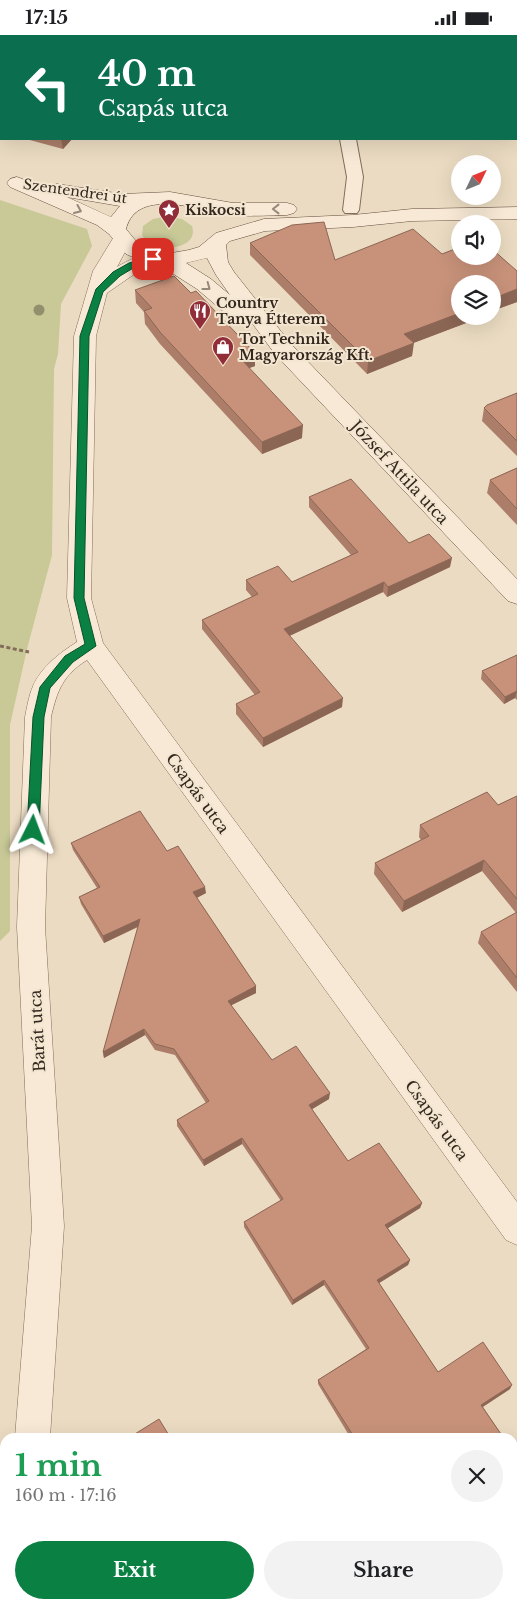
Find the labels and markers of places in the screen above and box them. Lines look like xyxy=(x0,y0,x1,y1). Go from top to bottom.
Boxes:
place icon: Kiskocsi xyxy=(157,198,181,229)
place label: Kiskocsi xyxy=(185,201,246,219)
pin xyxy=(132,238,174,280)
place label: Country Tanya Étterem xyxy=(216,294,326,328)
restaurant icon: Country Tanya Étterem xyxy=(188,299,212,330)
place label: Tor Technik Magyarország Kft. xyxy=(239,330,373,364)
shop icon: Tor Technik Magyarország Kft. xyxy=(211,335,235,366)

